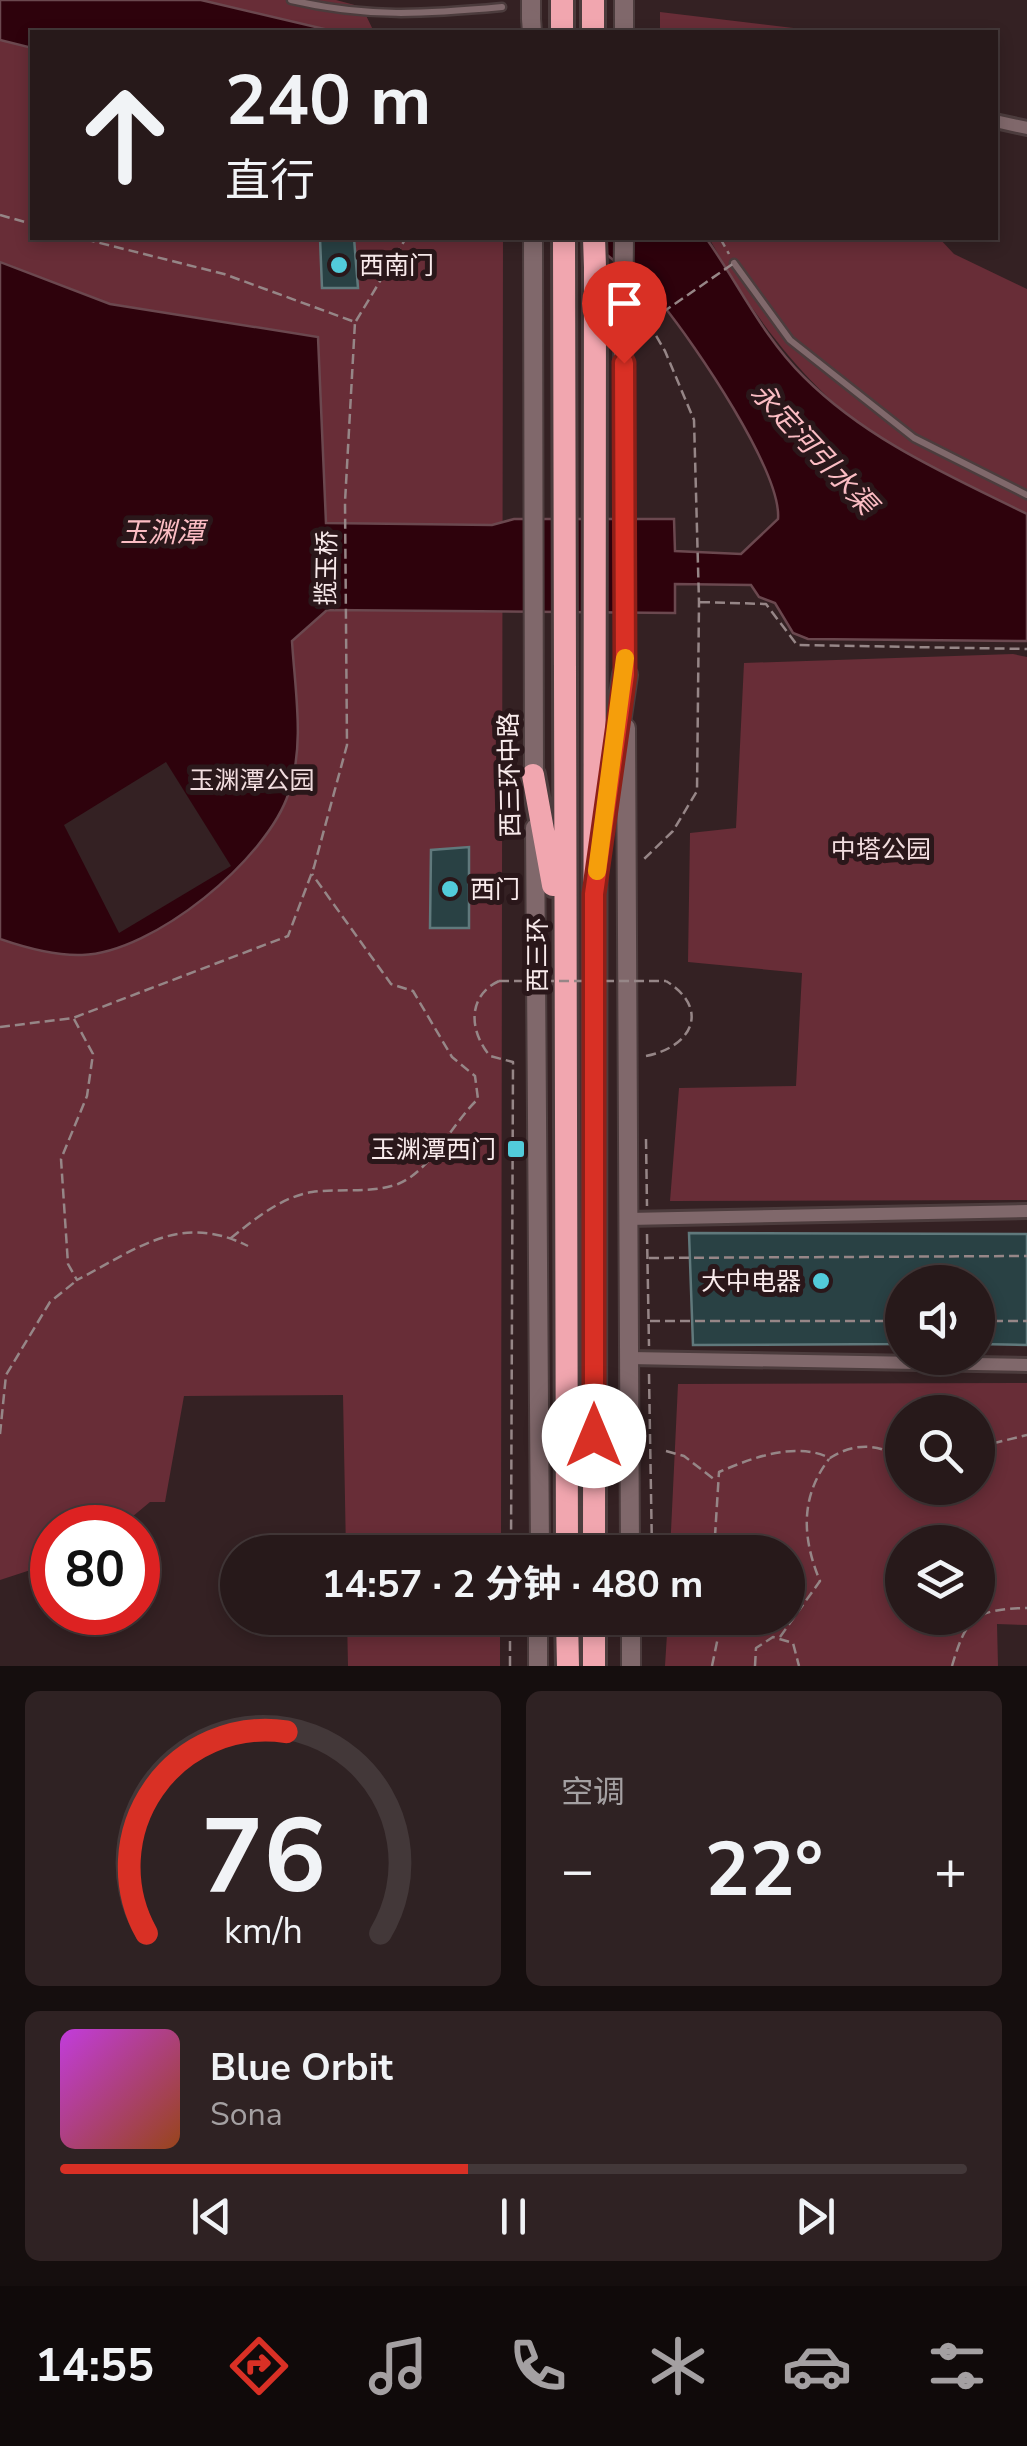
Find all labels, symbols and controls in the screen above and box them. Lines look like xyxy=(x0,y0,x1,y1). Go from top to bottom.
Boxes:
text: 240 m xyxy=(225,53,431,149)
icon: ahead xyxy=(60,70,190,200)
text: 直行 xyxy=(225,151,315,212)
place label: 西南门 xyxy=(359,249,434,283)
marker: 西南门 xyxy=(328,254,350,276)
pin xyxy=(582,261,667,364)
icon: arrive xyxy=(597,276,652,331)
water label: 永定河引水渠 xyxy=(742,374,887,526)
water label: 玉渊潭 xyxy=(120,514,209,552)
street label: 揽玉桥 xyxy=(309,530,345,606)
street label: 西三环中路 xyxy=(492,712,528,838)
park label: 玉渊潭公园 xyxy=(189,764,315,798)
park label: 中塔公园 xyxy=(831,833,931,867)
place label: 西门 xyxy=(470,873,520,907)
marker: 西门 xyxy=(439,878,461,900)
street label: 西三环 xyxy=(521,917,555,993)
place label: 玉渊潭西门 xyxy=(371,1133,496,1167)
marker: 玉渊潭西门 xyxy=(505,1138,527,1160)
place label: 大中电器 xyxy=(701,1265,801,1299)
map controls xyxy=(885,1265,995,1635)
button: sound xyxy=(885,1265,995,1375)
marker: 大中电器 xyxy=(810,1270,832,1292)
position arrow xyxy=(542,1384,646,1488)
button: search xyxy=(885,1395,995,1505)
speed limit sign: 80 xyxy=(30,1505,160,1635)
button: layers xyxy=(885,1525,995,1635)
text: 14:57 · 2 分钟 · 480 m xyxy=(322,1559,703,1610)
text: 空调 xyxy=(561,1771,625,1814)
text: 76 xyxy=(201,1786,325,1928)
text: 22° xyxy=(705,1819,823,1921)
text: − xyxy=(561,1833,594,1908)
text: + xyxy=(934,1833,967,1908)
text: km/h xyxy=(224,1907,302,1956)
text: Blue Orbit xyxy=(210,2042,393,2093)
text: Sona xyxy=(210,2093,283,2136)
icon: previous xyxy=(184,2189,239,2244)
icon: pause xyxy=(486,2189,541,2244)
icon: next xyxy=(788,2189,843,2244)
icon: directions xyxy=(224,2331,294,2401)
icon: music xyxy=(363,2331,433,2401)
icon: phone xyxy=(503,2331,573,2401)
icon: climate xyxy=(643,2331,713,2401)
icon: car xyxy=(782,2331,852,2401)
icon: filters xyxy=(922,2331,992,2401)
text: 14:55 xyxy=(35,2336,154,2397)

